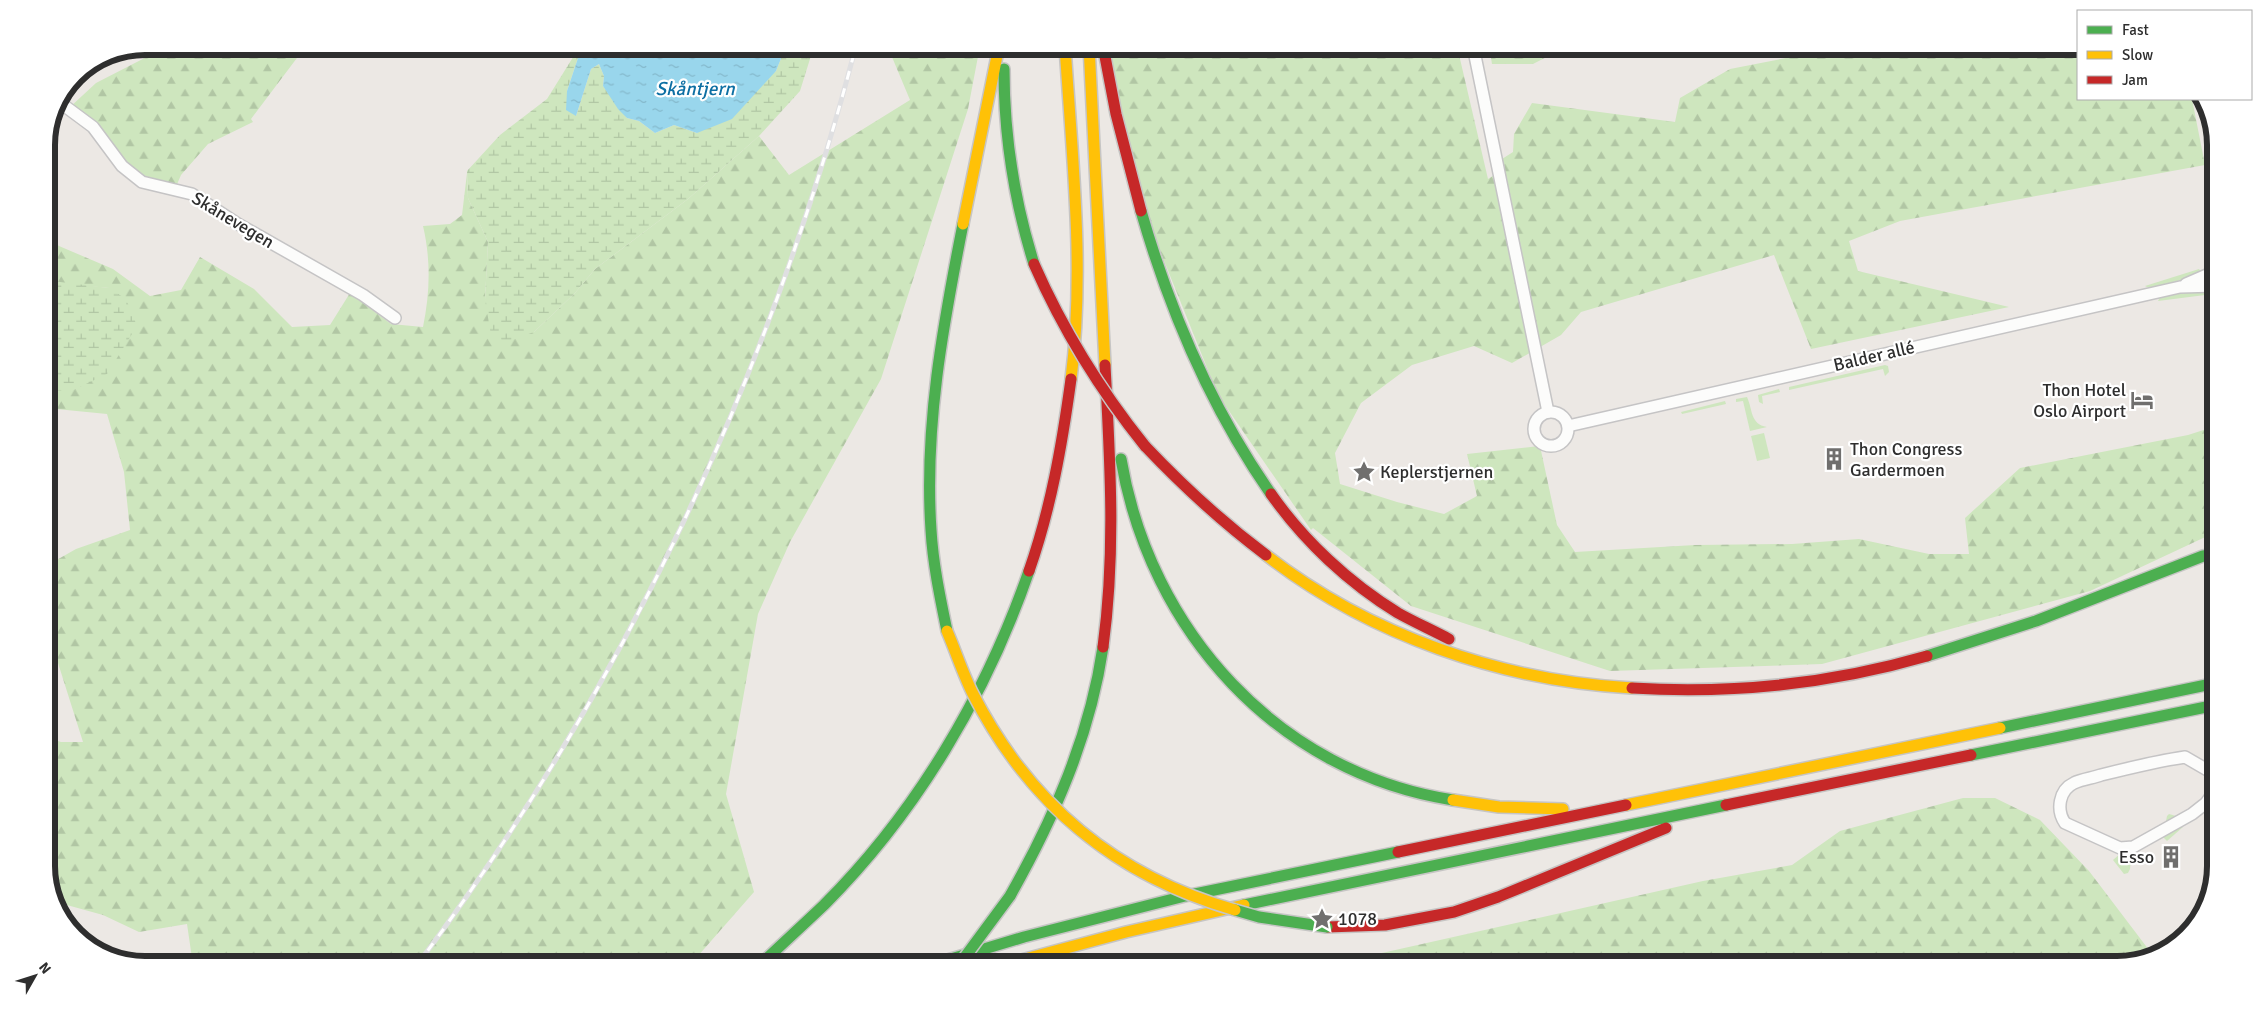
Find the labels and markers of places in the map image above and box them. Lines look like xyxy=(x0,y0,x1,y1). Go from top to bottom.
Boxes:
place label: Thon Hotel Oslo Airport xyxy=(2033,379,2126,422)
hotel icon: Thon Hotel Oslo Airport xyxy=(2129,387,2155,413)
place label: Thon Congress Gardermoen xyxy=(1850,438,1962,481)
building icon: Thon Congress Gardermoen xyxy=(1821,446,1847,472)
place icon: Keplerstjernen xyxy=(1351,459,1377,485)
place label: Keplerstjernen xyxy=(1380,461,1493,483)
building icon: Esso xyxy=(2158,844,2184,870)
place label: Esso xyxy=(2119,846,2154,868)
place icon: 1078 xyxy=(1309,906,1335,932)
place label: 1078 xyxy=(1338,908,1377,930)

